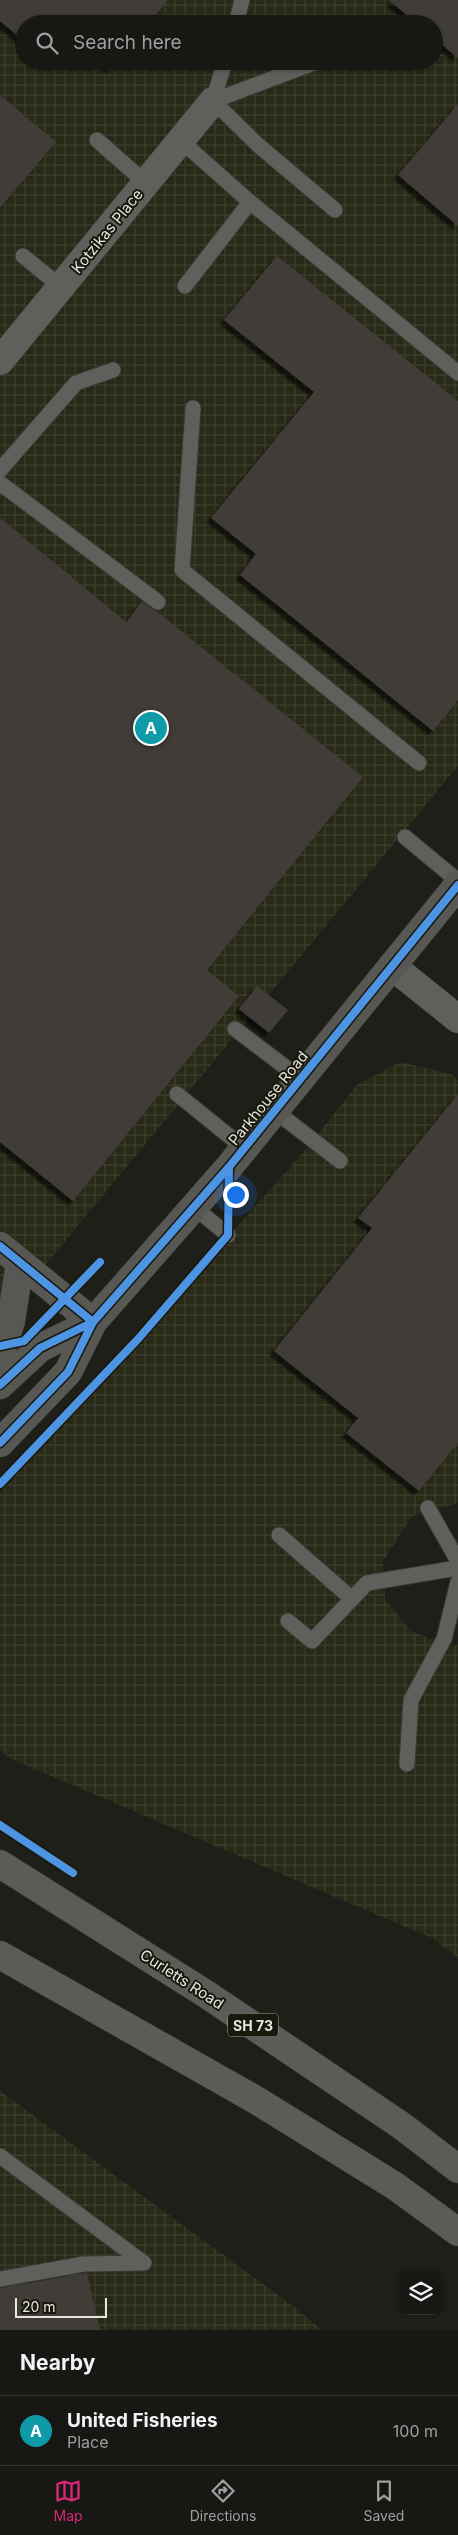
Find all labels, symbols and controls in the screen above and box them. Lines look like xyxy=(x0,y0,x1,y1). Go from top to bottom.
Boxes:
search box xyxy=(15,15,443,70)
icon: search xyxy=(33,29,61,57)
text: Search here xyxy=(73,31,182,54)
street label: Kotzikas Place xyxy=(67,185,147,277)
pin: A xyxy=(135,709,167,747)
street label: Parkhouse Road xyxy=(224,1047,312,1149)
your location xyxy=(223,1182,249,1208)
street label: Curletts Road xyxy=(137,1945,227,2013)
road number: SH 73 xyxy=(228,2014,278,2036)
map controls xyxy=(398,2270,443,2315)
button: layers xyxy=(398,2270,443,2315)
scale bar xyxy=(15,2295,108,2318)
text: 20 m xyxy=(22,2298,56,2315)
text: Nearby xyxy=(20,2350,95,2375)
text: United Fisheries xyxy=(67,2409,218,2432)
text: A xyxy=(30,2421,42,2441)
text: 100 m xyxy=(393,2421,438,2441)
text: Place xyxy=(67,2432,109,2452)
tab: Map xyxy=(54,2477,83,2524)
tab: Directions xyxy=(190,2477,256,2524)
tab: Saved xyxy=(363,2477,404,2524)

